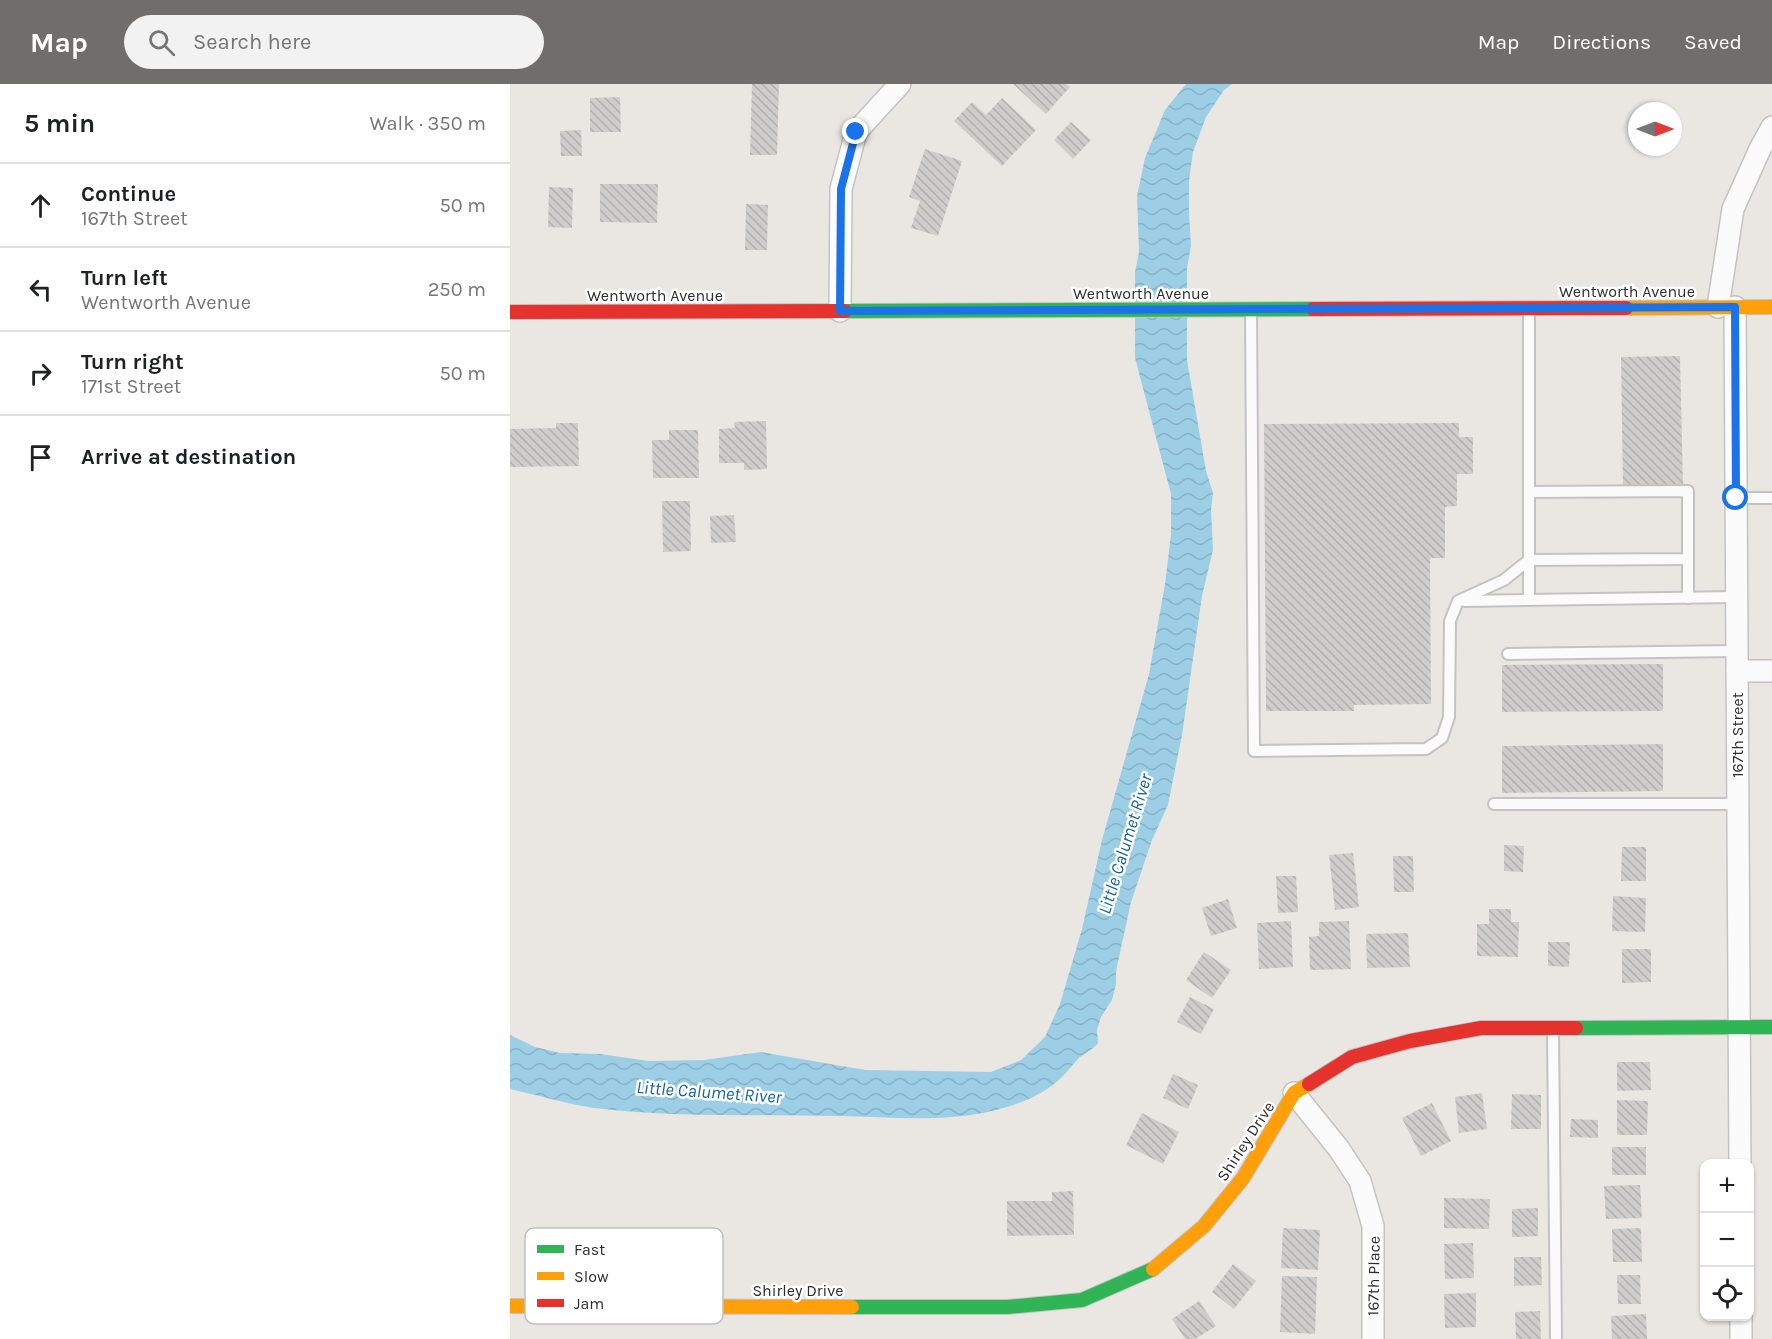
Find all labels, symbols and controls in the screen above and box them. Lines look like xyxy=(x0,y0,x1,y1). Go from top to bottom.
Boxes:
search box xyxy=(124,15,544,69)
text: Map xyxy=(30,26,88,59)
icon: search xyxy=(145,26,178,59)
text: Search here xyxy=(193,29,311,55)
text: Map xyxy=(1478,30,1519,54)
text: Directions xyxy=(1552,30,1651,54)
text: Saved xyxy=(1684,30,1742,54)
north arrow xyxy=(1628,102,1682,156)
text: 5 min xyxy=(24,108,95,139)
text: Walk · 350 m xyxy=(369,112,486,135)
route end xyxy=(842,118,868,144)
text: Continue xyxy=(81,181,176,207)
icon: ahead xyxy=(24,189,57,222)
text: 50 m xyxy=(439,194,486,217)
text: 167th Street xyxy=(81,207,188,230)
text: Turn left xyxy=(81,265,168,291)
icon: left xyxy=(24,273,57,306)
text: 250 m xyxy=(428,278,486,301)
street label: Wentworth Avenue xyxy=(1559,282,1695,301)
street label: Wentworth Avenue xyxy=(1073,284,1209,303)
street label: Wentworth Avenue xyxy=(587,286,723,305)
text: Wentworth Avenue xyxy=(81,291,251,314)
text: Turn right xyxy=(81,349,184,375)
icon: right xyxy=(24,357,57,390)
text: 50 m xyxy=(439,362,486,385)
text: 171st Street xyxy=(81,375,181,398)
icon: arrive xyxy=(24,441,57,474)
text: Arrive at destination xyxy=(81,444,296,470)
route start xyxy=(1722,484,1748,510)
street label: 167th Street xyxy=(1728,692,1747,778)
water label: Little Calumet River xyxy=(1093,770,1157,917)
water label: Little Calumet River xyxy=(636,1076,783,1108)
street label: Shirley Drive xyxy=(1213,1098,1278,1185)
map controls xyxy=(1700,1159,1754,1321)
button: + xyxy=(1700,1159,1754,1213)
button: − xyxy=(1700,1213,1754,1267)
legend xyxy=(525,1228,723,1324)
street label: 167th Place xyxy=(1363,1236,1384,1316)
text: Fast xyxy=(574,1240,605,1259)
text: Slow xyxy=(574,1267,609,1286)
button: locate xyxy=(1700,1267,1754,1321)
street label: Shirley Drive xyxy=(752,1281,844,1300)
text: Jam xyxy=(574,1294,604,1313)

